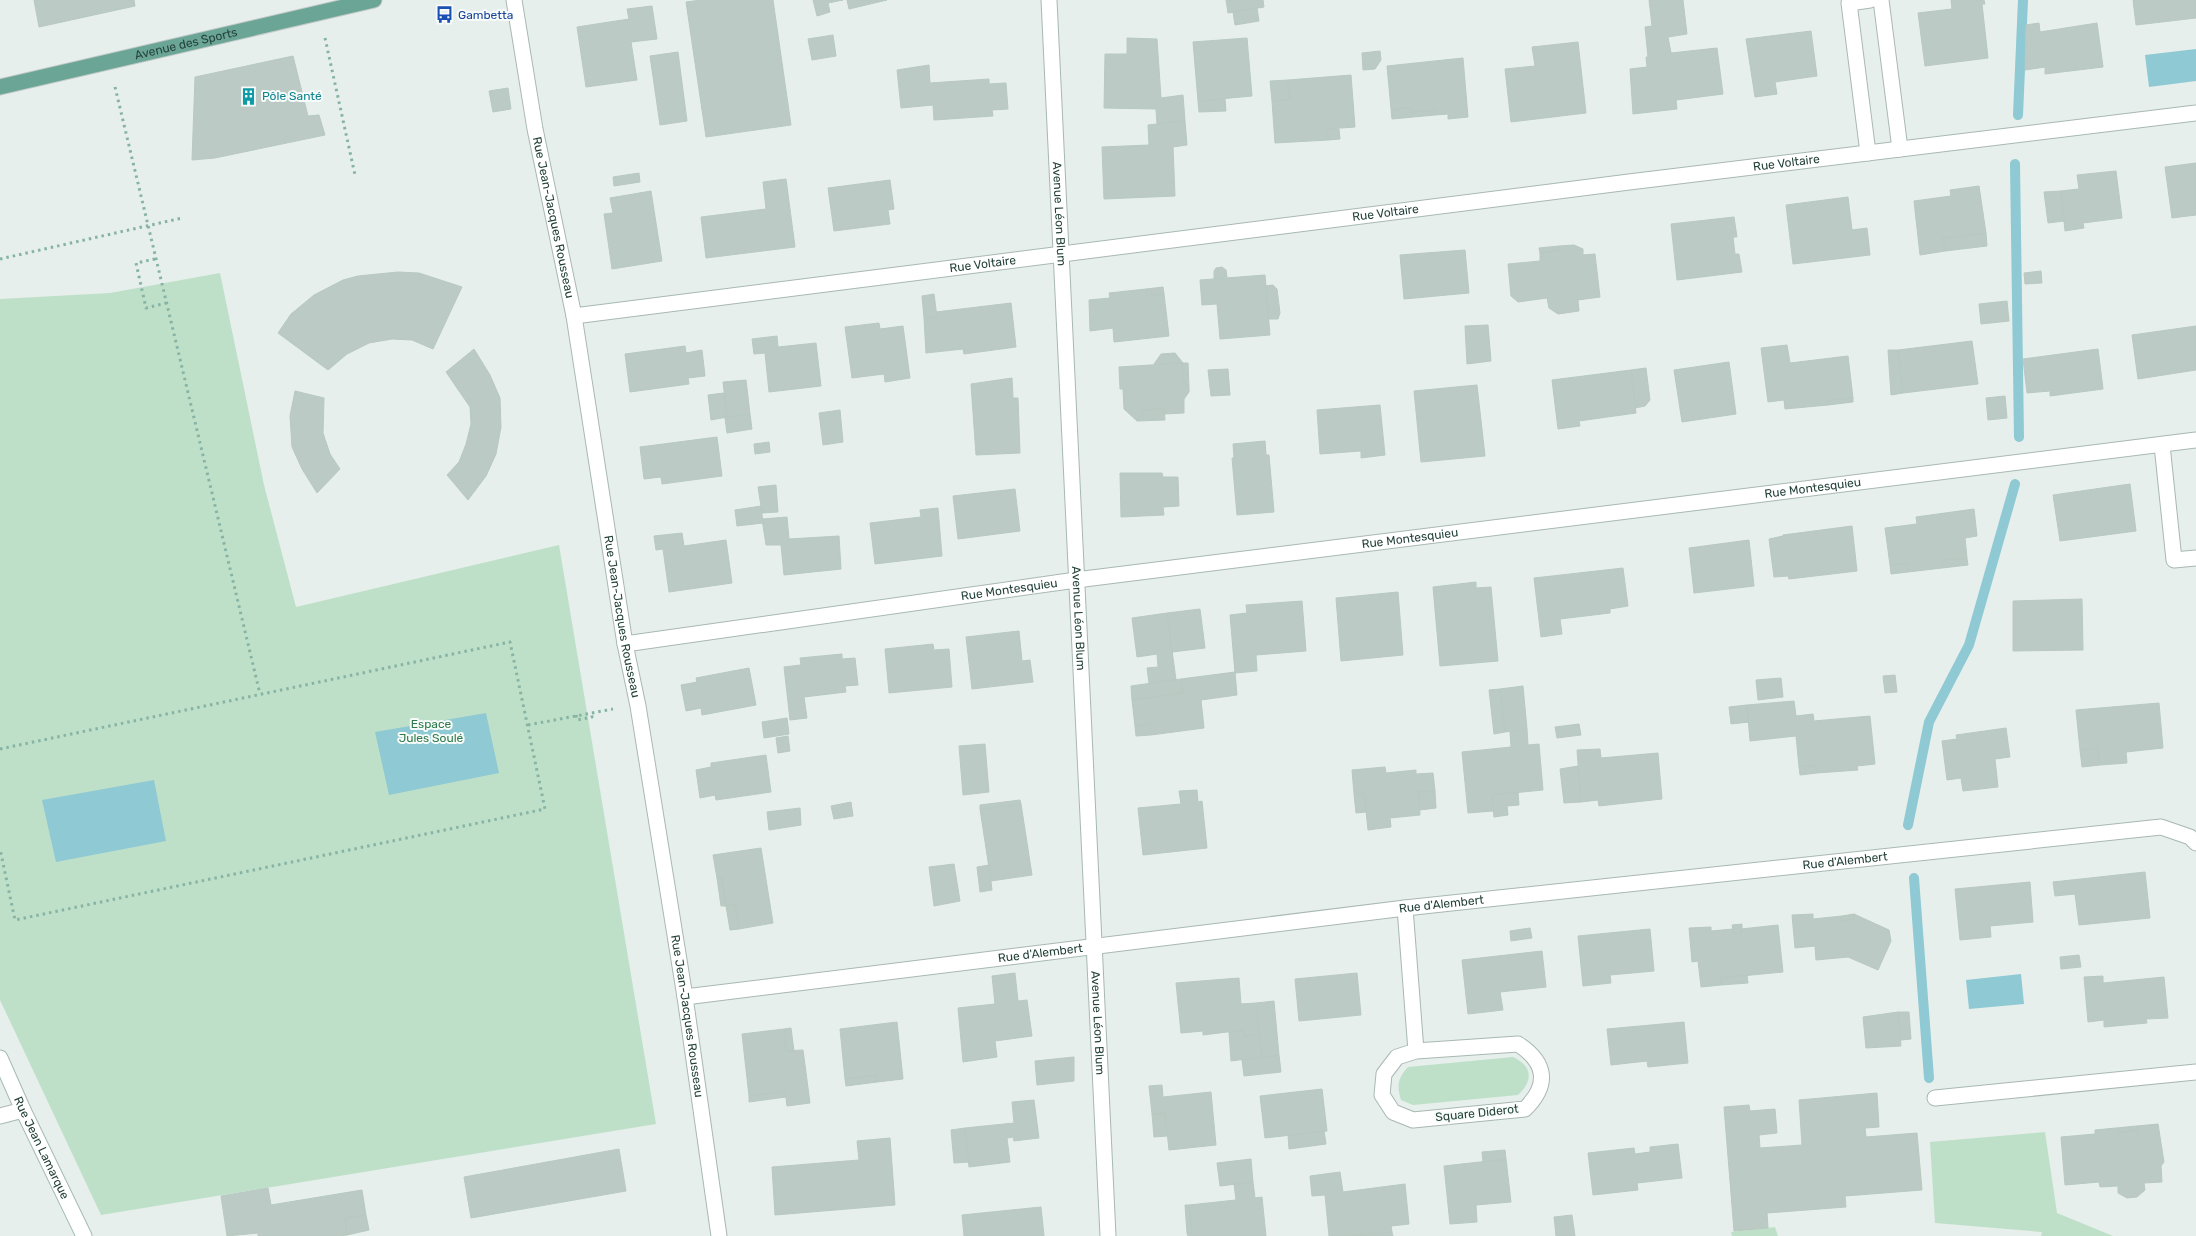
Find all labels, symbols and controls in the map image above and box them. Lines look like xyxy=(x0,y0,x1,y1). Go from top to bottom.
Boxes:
bus stop icon: Gambetta xyxy=(434,5,454,25)
place label: Gambetta xyxy=(458,8,513,22)
street label: Avenue des Sports xyxy=(133,25,239,62)
building icon: Pôle Santé xyxy=(238,86,258,106)
place label: Pôle Santé xyxy=(262,89,322,103)
street label: Rue Jean-Jacques Rousseau xyxy=(530,135,577,299)
street label: Rue Voltaire xyxy=(1752,152,1821,174)
street label: Avenue Léon Blum xyxy=(1050,161,1069,266)
street label: Rue Voltaire xyxy=(1351,202,1420,224)
street label: Rue Voltaire xyxy=(949,253,1017,275)
street label: Rue Montesquieu xyxy=(1764,475,1862,501)
street label: Rue Montesquieu xyxy=(1361,525,1459,551)
street label: Rue Jean-Jacques Rousseau xyxy=(601,534,643,699)
street label: Avenue Léon Blum xyxy=(1069,566,1088,671)
street label: Rue Montesquieu xyxy=(960,576,1058,603)
park label: Espace Jules Soulé xyxy=(399,717,464,745)
street label: Rue d'Alembert xyxy=(1802,849,1888,872)
street label: Rue d'Alembert xyxy=(1398,893,1485,916)
street label: Rue Jean-Jacques Rousseau xyxy=(668,934,706,1098)
street label: Rue d'Alembert xyxy=(997,941,1084,965)
street label: Avenue Léon Blum xyxy=(1088,970,1107,1075)
street label: Rue Jean Lamarque xyxy=(11,1094,72,1202)
street label: Square Diderot xyxy=(1435,1102,1520,1124)

